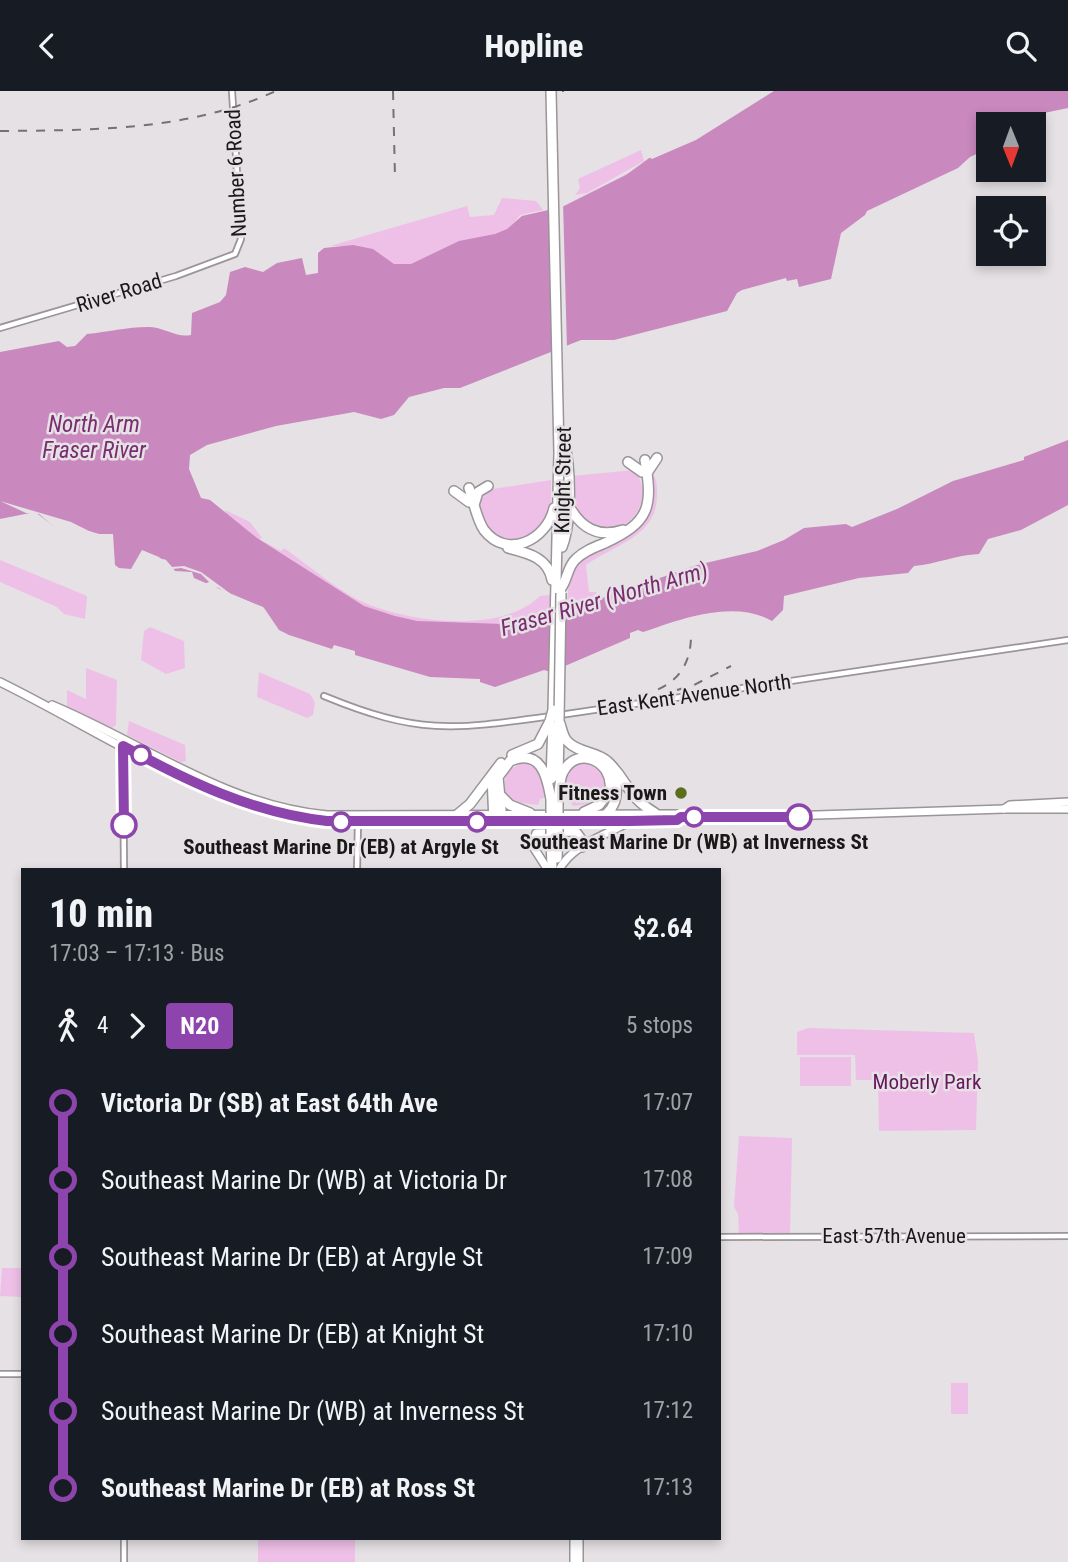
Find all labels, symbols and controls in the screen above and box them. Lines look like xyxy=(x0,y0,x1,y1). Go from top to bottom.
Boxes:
icon: back xyxy=(28,27,66,65)
text: Hopline xyxy=(485,27,583,65)
icon: search xyxy=(1002,27,1040,65)
street label: Number 6 Road xyxy=(221,109,251,237)
north arrow xyxy=(976,112,1046,182)
map controls xyxy=(976,112,1046,266)
button: locate xyxy=(976,196,1046,266)
street label: River Road xyxy=(73,269,165,317)
water label: North Arm Fraser River xyxy=(42,411,147,464)
street label: Knight Street xyxy=(550,426,576,534)
water label: Fraser River (North Arm) xyxy=(497,557,711,642)
street label: East Kent Avenue North xyxy=(596,670,792,720)
unlabelled marker xyxy=(131,745,151,765)
place label: Fitness Town xyxy=(558,781,667,805)
marker: Fitness Town xyxy=(673,785,689,801)
unlabelled marker xyxy=(786,804,812,830)
marker: Southeast Marine Dr (WB) at Inverness St xyxy=(684,807,704,827)
unlabelled marker xyxy=(111,812,137,838)
marker: Southeast Marine Dr (EB) at Argyle St xyxy=(331,812,351,832)
unlabelled marker xyxy=(467,812,487,832)
place label: Southeast Marine Dr (WB) at Inverness St xyxy=(520,830,868,854)
place label: Southeast Marine Dr (EB) at Argyle St xyxy=(183,835,499,859)
text: 10 min xyxy=(49,892,153,936)
text: $2.64 xyxy=(633,913,693,943)
text: 17:03 – 17:13 · Bus xyxy=(49,940,225,967)
icon: walk xyxy=(49,1007,87,1045)
icon: forward xyxy=(118,1007,156,1045)
text: 4 xyxy=(97,1012,108,1039)
text: N20 xyxy=(180,1012,219,1040)
text: 5 stops xyxy=(626,1012,693,1039)
park label: Moberly Park xyxy=(873,1070,982,1094)
text: Victoria Dr (SB) at East 64th Ave xyxy=(101,1088,438,1118)
text: 17:07 xyxy=(642,1089,693,1116)
text: Southeast Marine Dr (WB) at Victoria Dr xyxy=(101,1165,507,1195)
text: 17:08 xyxy=(642,1166,693,1193)
street label: East 57th Avenue xyxy=(822,1224,966,1248)
text: Southeast Marine Dr (EB) at Argyle St xyxy=(101,1242,483,1272)
text: 17:09 xyxy=(642,1243,693,1270)
text: Southeast Marine Dr (EB) at Knight St xyxy=(101,1319,484,1349)
text: 17:10 xyxy=(642,1320,693,1347)
text: Southeast Marine Dr (WB) at Inverness St xyxy=(101,1396,525,1426)
text: 17:12 xyxy=(642,1397,693,1424)
text: Southeast Marine Dr (EB) at Ross St xyxy=(101,1473,475,1503)
text: 17:13 xyxy=(642,1474,693,1501)

